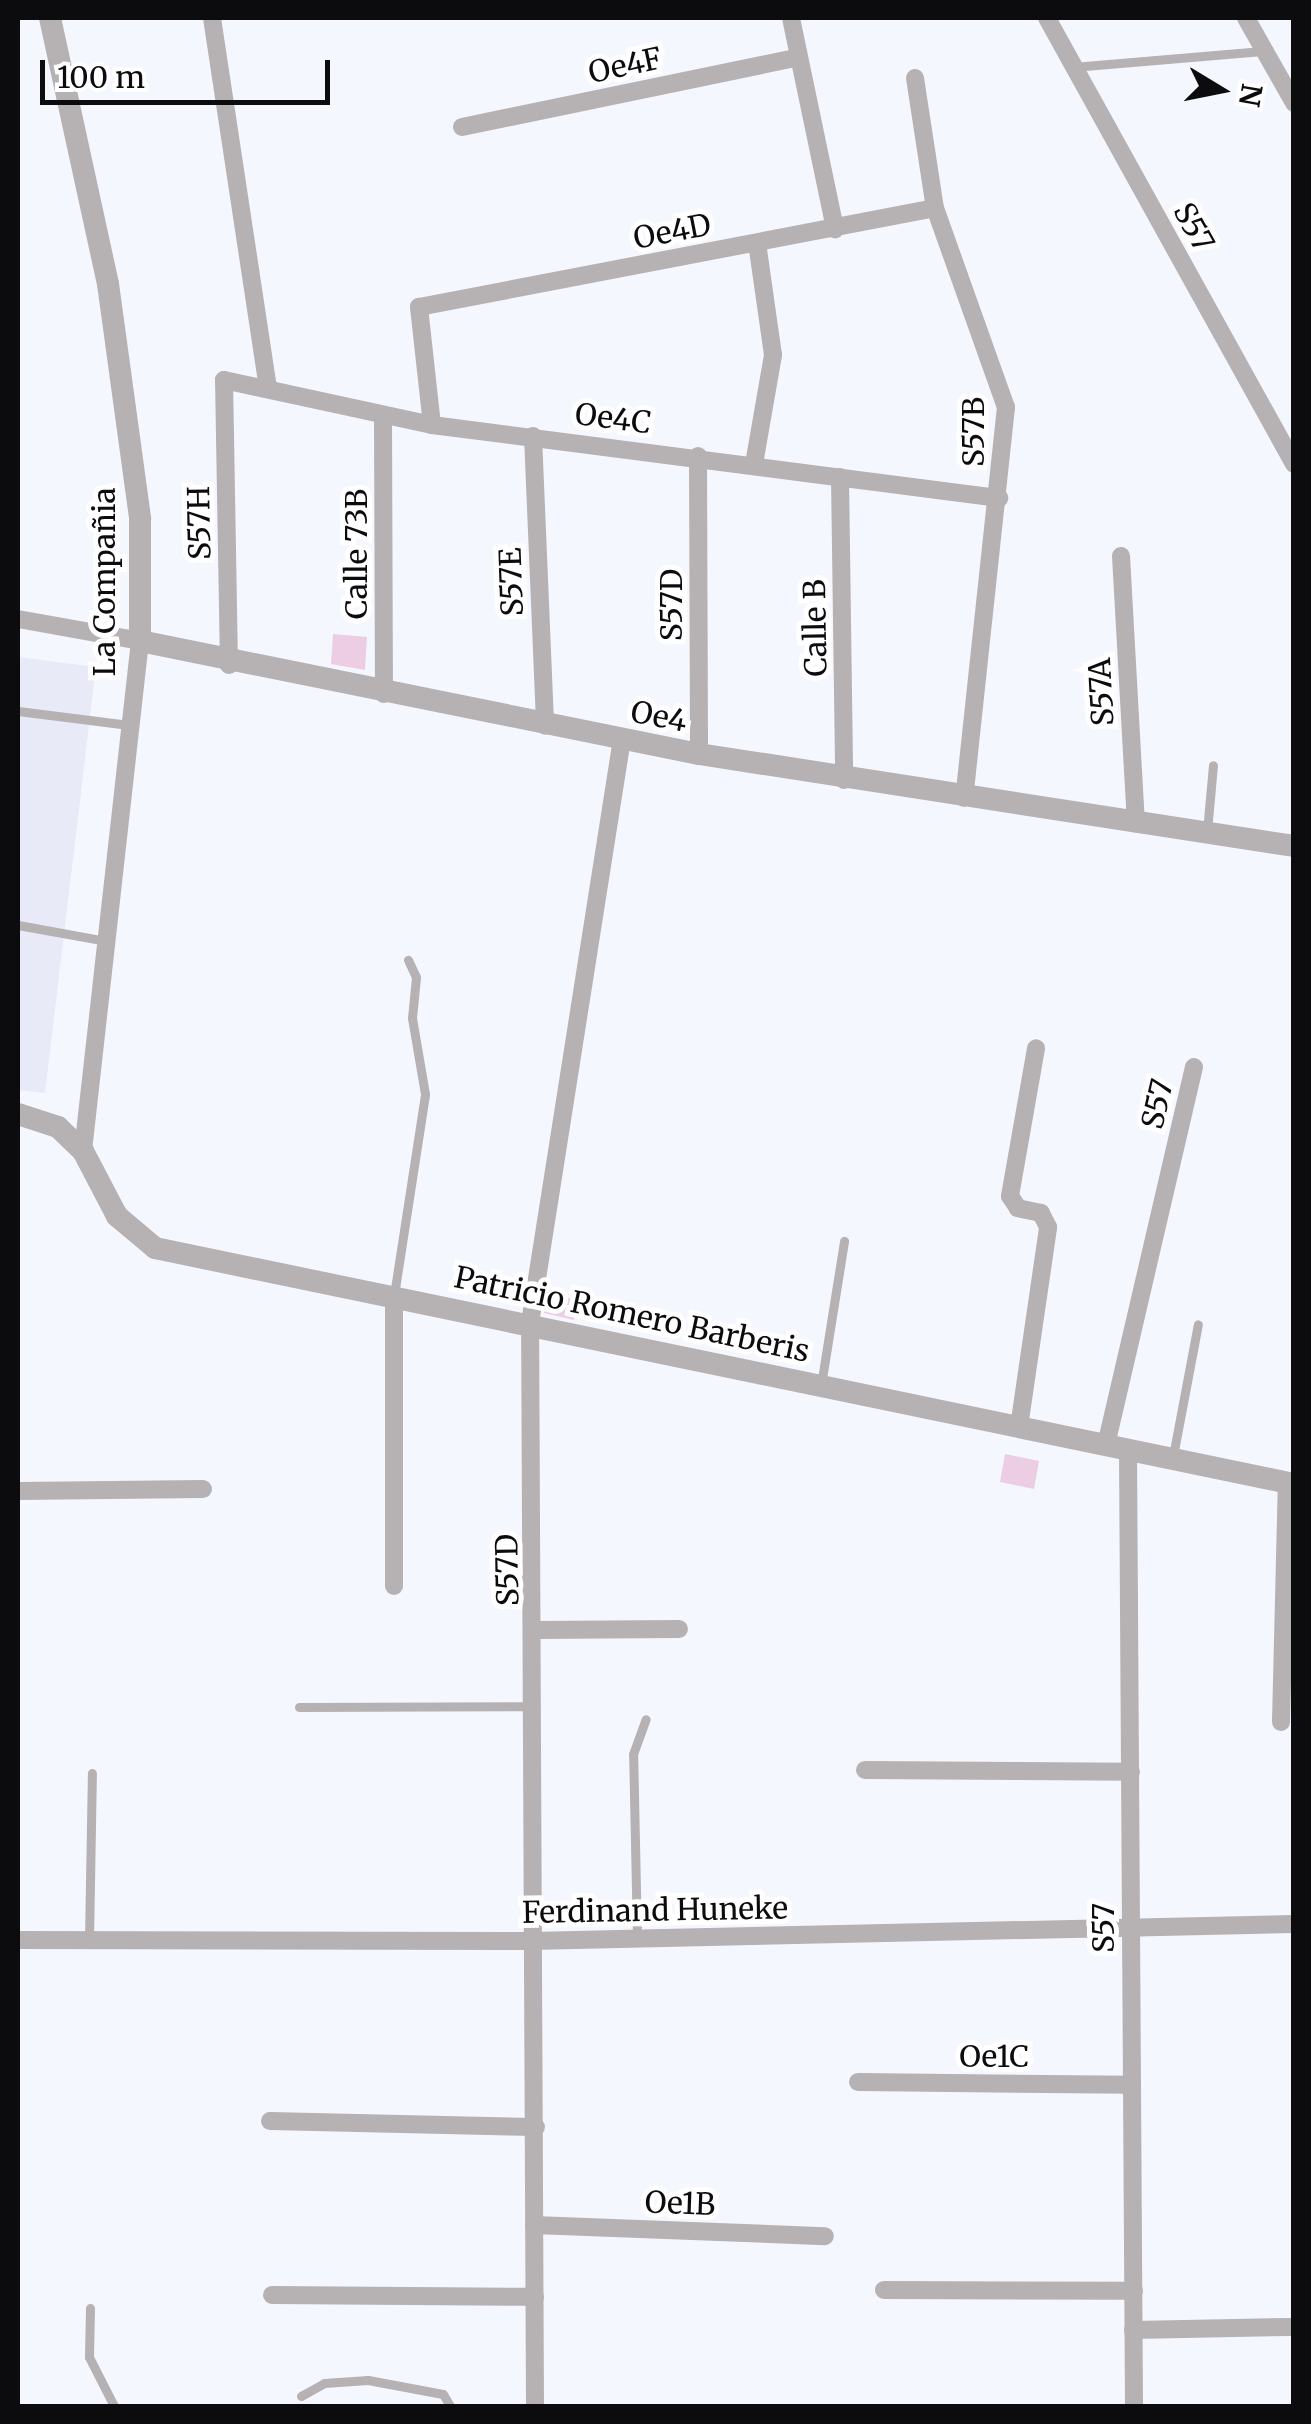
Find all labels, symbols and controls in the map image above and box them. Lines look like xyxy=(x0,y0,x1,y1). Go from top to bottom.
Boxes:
scale bar xyxy=(45,40,335,102)
street label: Oe4F xyxy=(585,40,665,90)
north arrow xyxy=(1171,40,1271,140)
text: 100 m xyxy=(57,58,145,96)
text: N xyxy=(1231,81,1270,109)
street label: S57 xyxy=(1166,196,1222,258)
street label: Oe4D xyxy=(630,206,714,256)
street label: Oe4C xyxy=(573,395,653,441)
street label: S57B xyxy=(955,397,991,467)
street label: S57H xyxy=(180,486,218,560)
street label: La Compañia xyxy=(86,487,122,677)
street label: Calle 73B xyxy=(338,489,374,619)
street label: S57E xyxy=(492,547,530,617)
street label: S57D xyxy=(653,569,689,641)
street label: Calle B xyxy=(796,579,834,677)
street label: S57A xyxy=(1081,657,1121,727)
street label: Oe4 xyxy=(628,693,690,739)
street label: S57 xyxy=(1134,1076,1180,1132)
street label: Patricio Romero Barberis xyxy=(451,1259,813,1369)
street label: S57D xyxy=(488,1533,526,1607)
street label: Ferdinand Huneke xyxy=(522,1890,788,1930)
street label: S57 xyxy=(1085,1903,1121,1953)
street label: Oe1C xyxy=(959,2038,1029,2074)
street label: Oe1B xyxy=(644,2184,716,2222)

